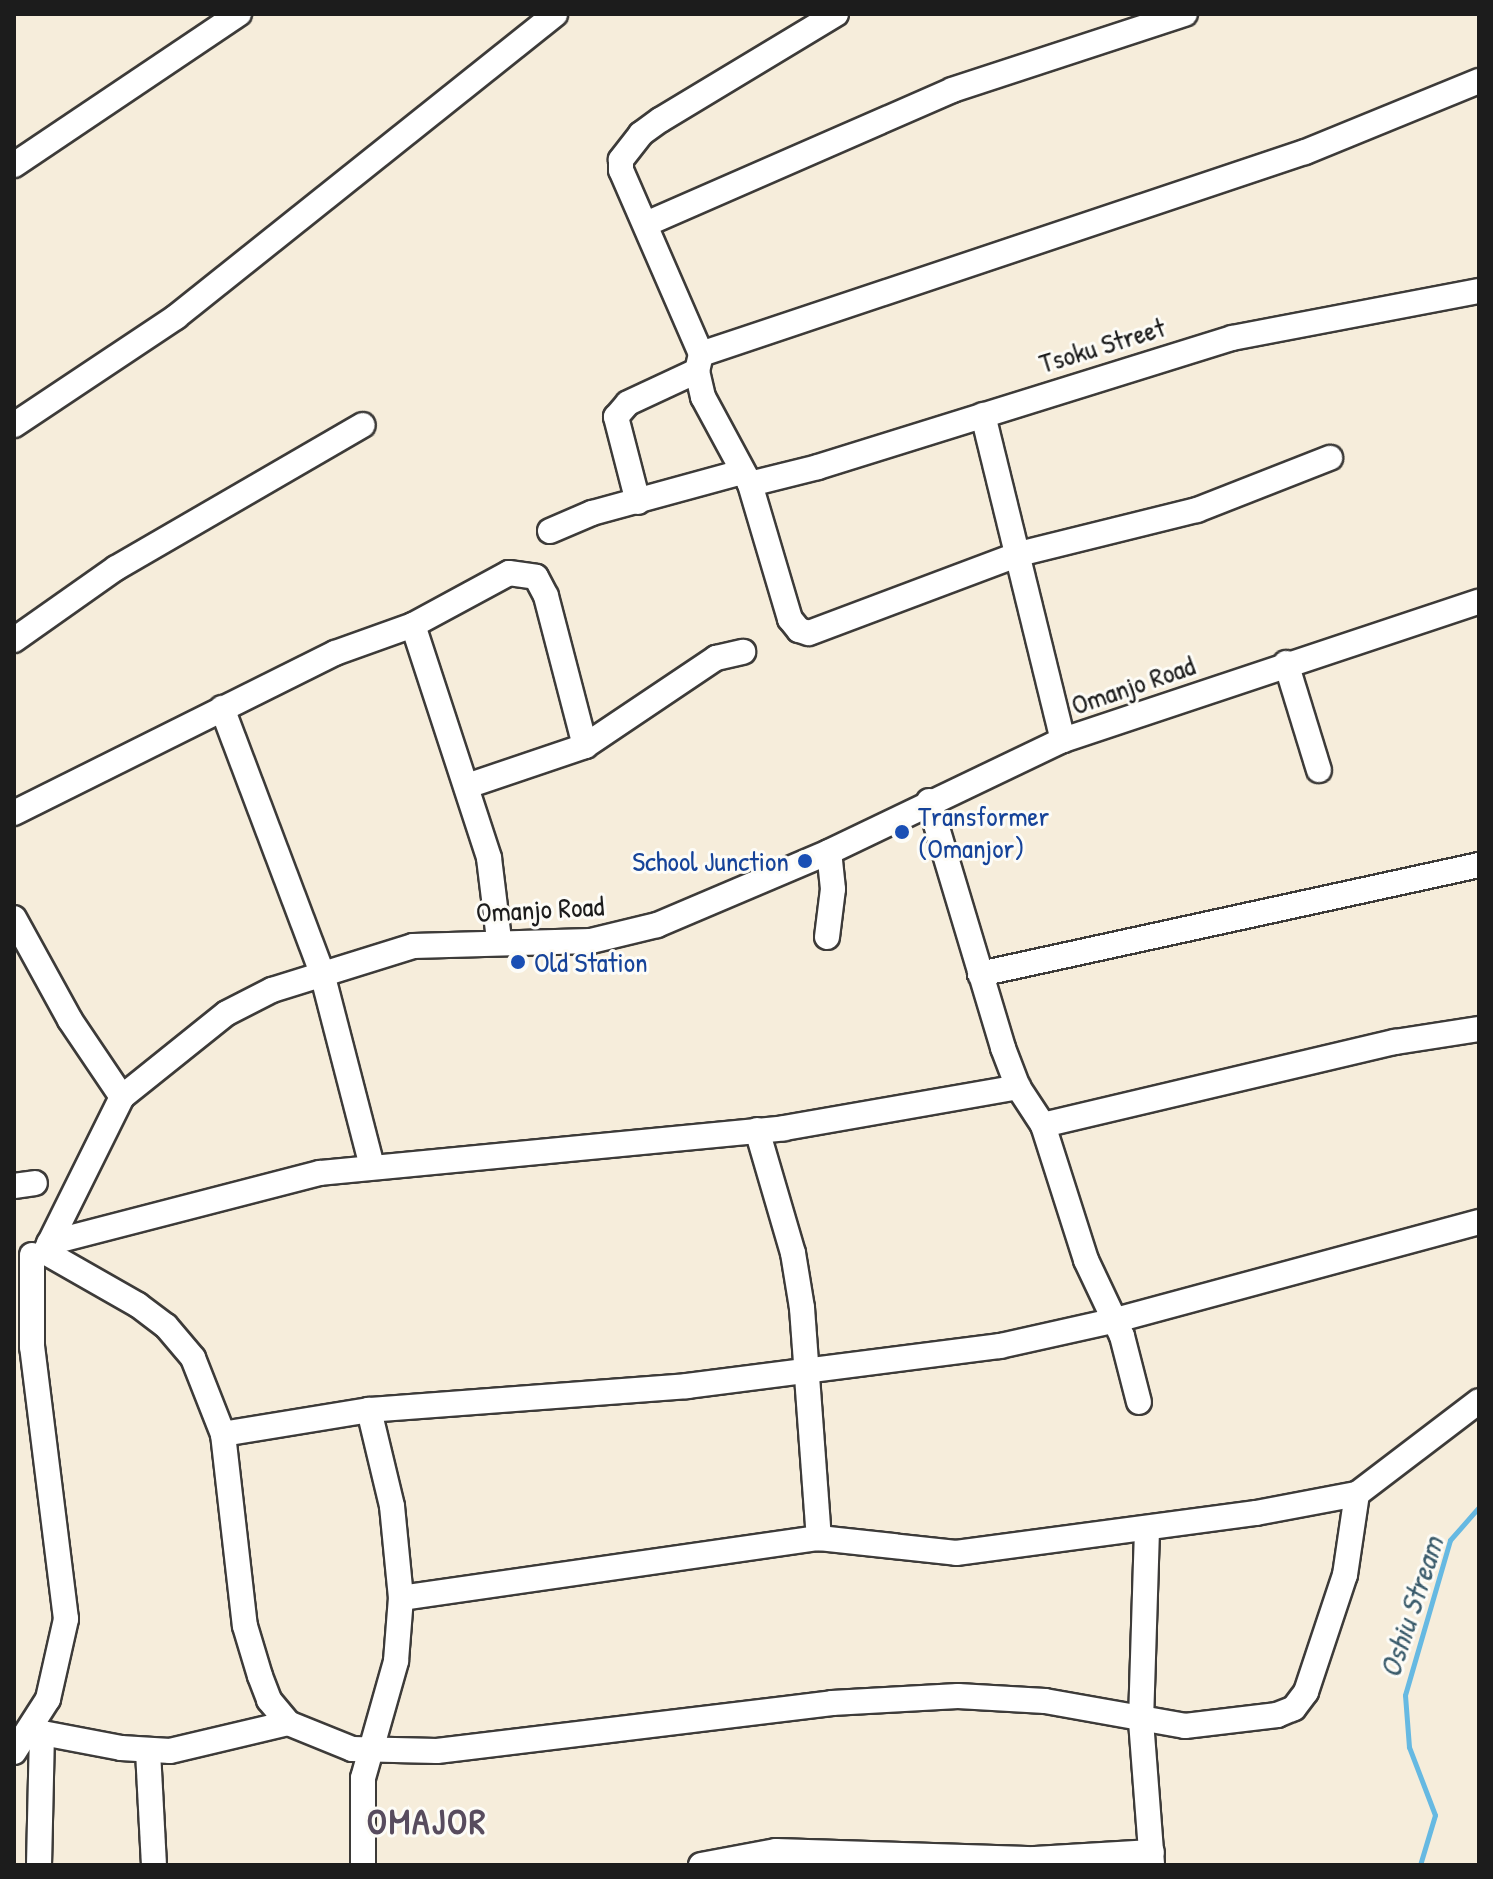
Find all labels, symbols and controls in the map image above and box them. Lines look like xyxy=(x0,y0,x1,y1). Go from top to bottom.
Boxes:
street label: Tsoku Street xyxy=(1035,310,1169,380)
street label: Omanjo Road xyxy=(1067,648,1199,722)
place label: Transformer (Omanjor) xyxy=(918,799,1049,865)
marker: Transformer (Omanjor) xyxy=(893,823,911,841)
place label: School Junction xyxy=(632,844,789,878)
marker: School Junction xyxy=(796,852,814,870)
street label: Omanjo Road xyxy=(475,889,605,929)
place label: Old Station xyxy=(534,945,648,979)
marker: Old Station xyxy=(509,953,527,971)
water label: Oshiu Stream xyxy=(1371,1532,1451,1682)
district label: OMAJOR xyxy=(367,1799,487,1843)

